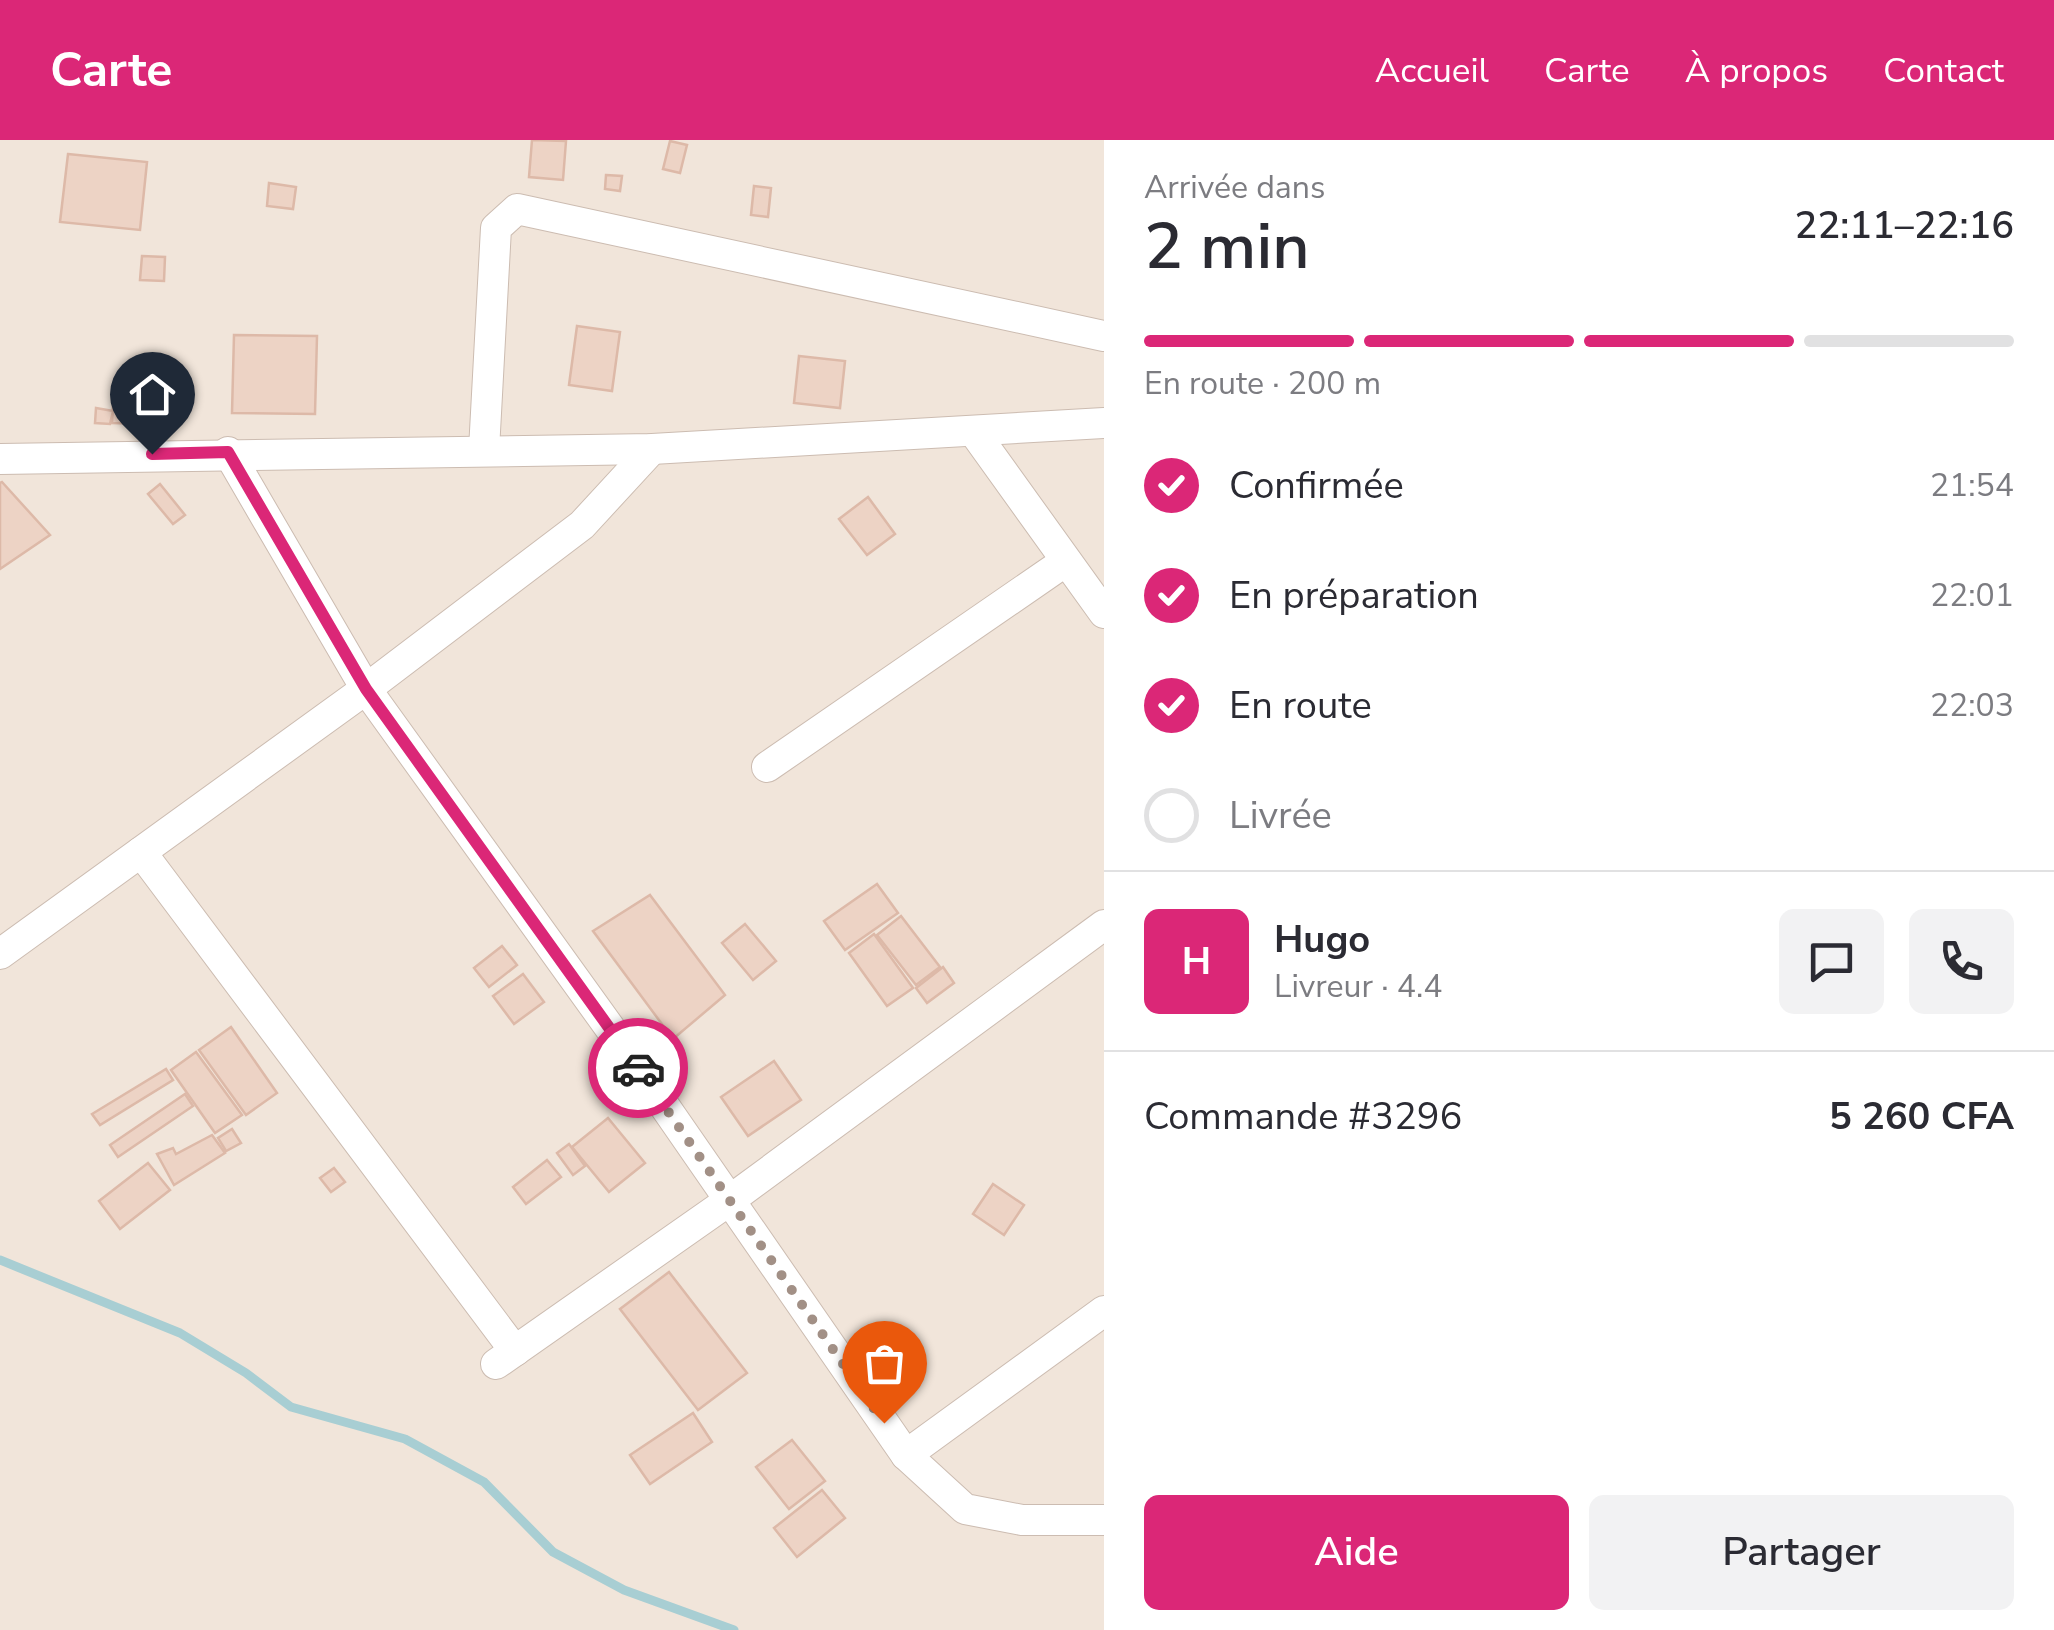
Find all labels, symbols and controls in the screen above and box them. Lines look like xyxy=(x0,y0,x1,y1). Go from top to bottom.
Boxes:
text: Carte xyxy=(50,37,172,103)
text: Accueil xyxy=(1375,47,1489,94)
text: Carte xyxy=(1544,47,1630,94)
text: À propos xyxy=(1685,47,1828,94)
text: Contact xyxy=(1883,47,2004,94)
text: Arrivée dans xyxy=(1144,166,1325,209)
text: 22:11–22:16 xyxy=(1795,200,2014,251)
text: 2 min xyxy=(1144,202,1310,291)
pin xyxy=(110,352,195,455)
text: En route · 200 m xyxy=(1144,362,1381,405)
icon: home xyxy=(125,367,180,422)
icon: check xyxy=(1144,458,1199,513)
text: Confirmée xyxy=(1229,460,1404,511)
text: 21:54 xyxy=(1930,464,2014,507)
icon: check xyxy=(1144,568,1199,623)
text: En préparation xyxy=(1229,570,1479,621)
text: 22:01 xyxy=(1930,574,2014,617)
icon: check xyxy=(1144,678,1199,733)
text: En route xyxy=(1229,680,1372,731)
text: 22:03 xyxy=(1930,684,2014,727)
text: Livrée xyxy=(1229,790,1332,841)
button: chat xyxy=(1779,909,1884,1014)
button: phone xyxy=(1909,909,2014,1014)
text: Hugo xyxy=(1274,914,1370,965)
text: H xyxy=(1182,936,1211,987)
text: Livreur · 4.4 xyxy=(1274,965,1442,1008)
courier xyxy=(588,1018,688,1118)
icon: car xyxy=(611,1041,666,1096)
text: Commande #3296 xyxy=(1144,1091,1462,1142)
text: 5 260 CFA xyxy=(1829,1091,2014,1142)
pin xyxy=(842,1321,927,1424)
icon: bag xyxy=(857,1336,912,1391)
button: Aide xyxy=(1144,1495,1569,1610)
button: Partager xyxy=(1589,1495,2014,1610)

